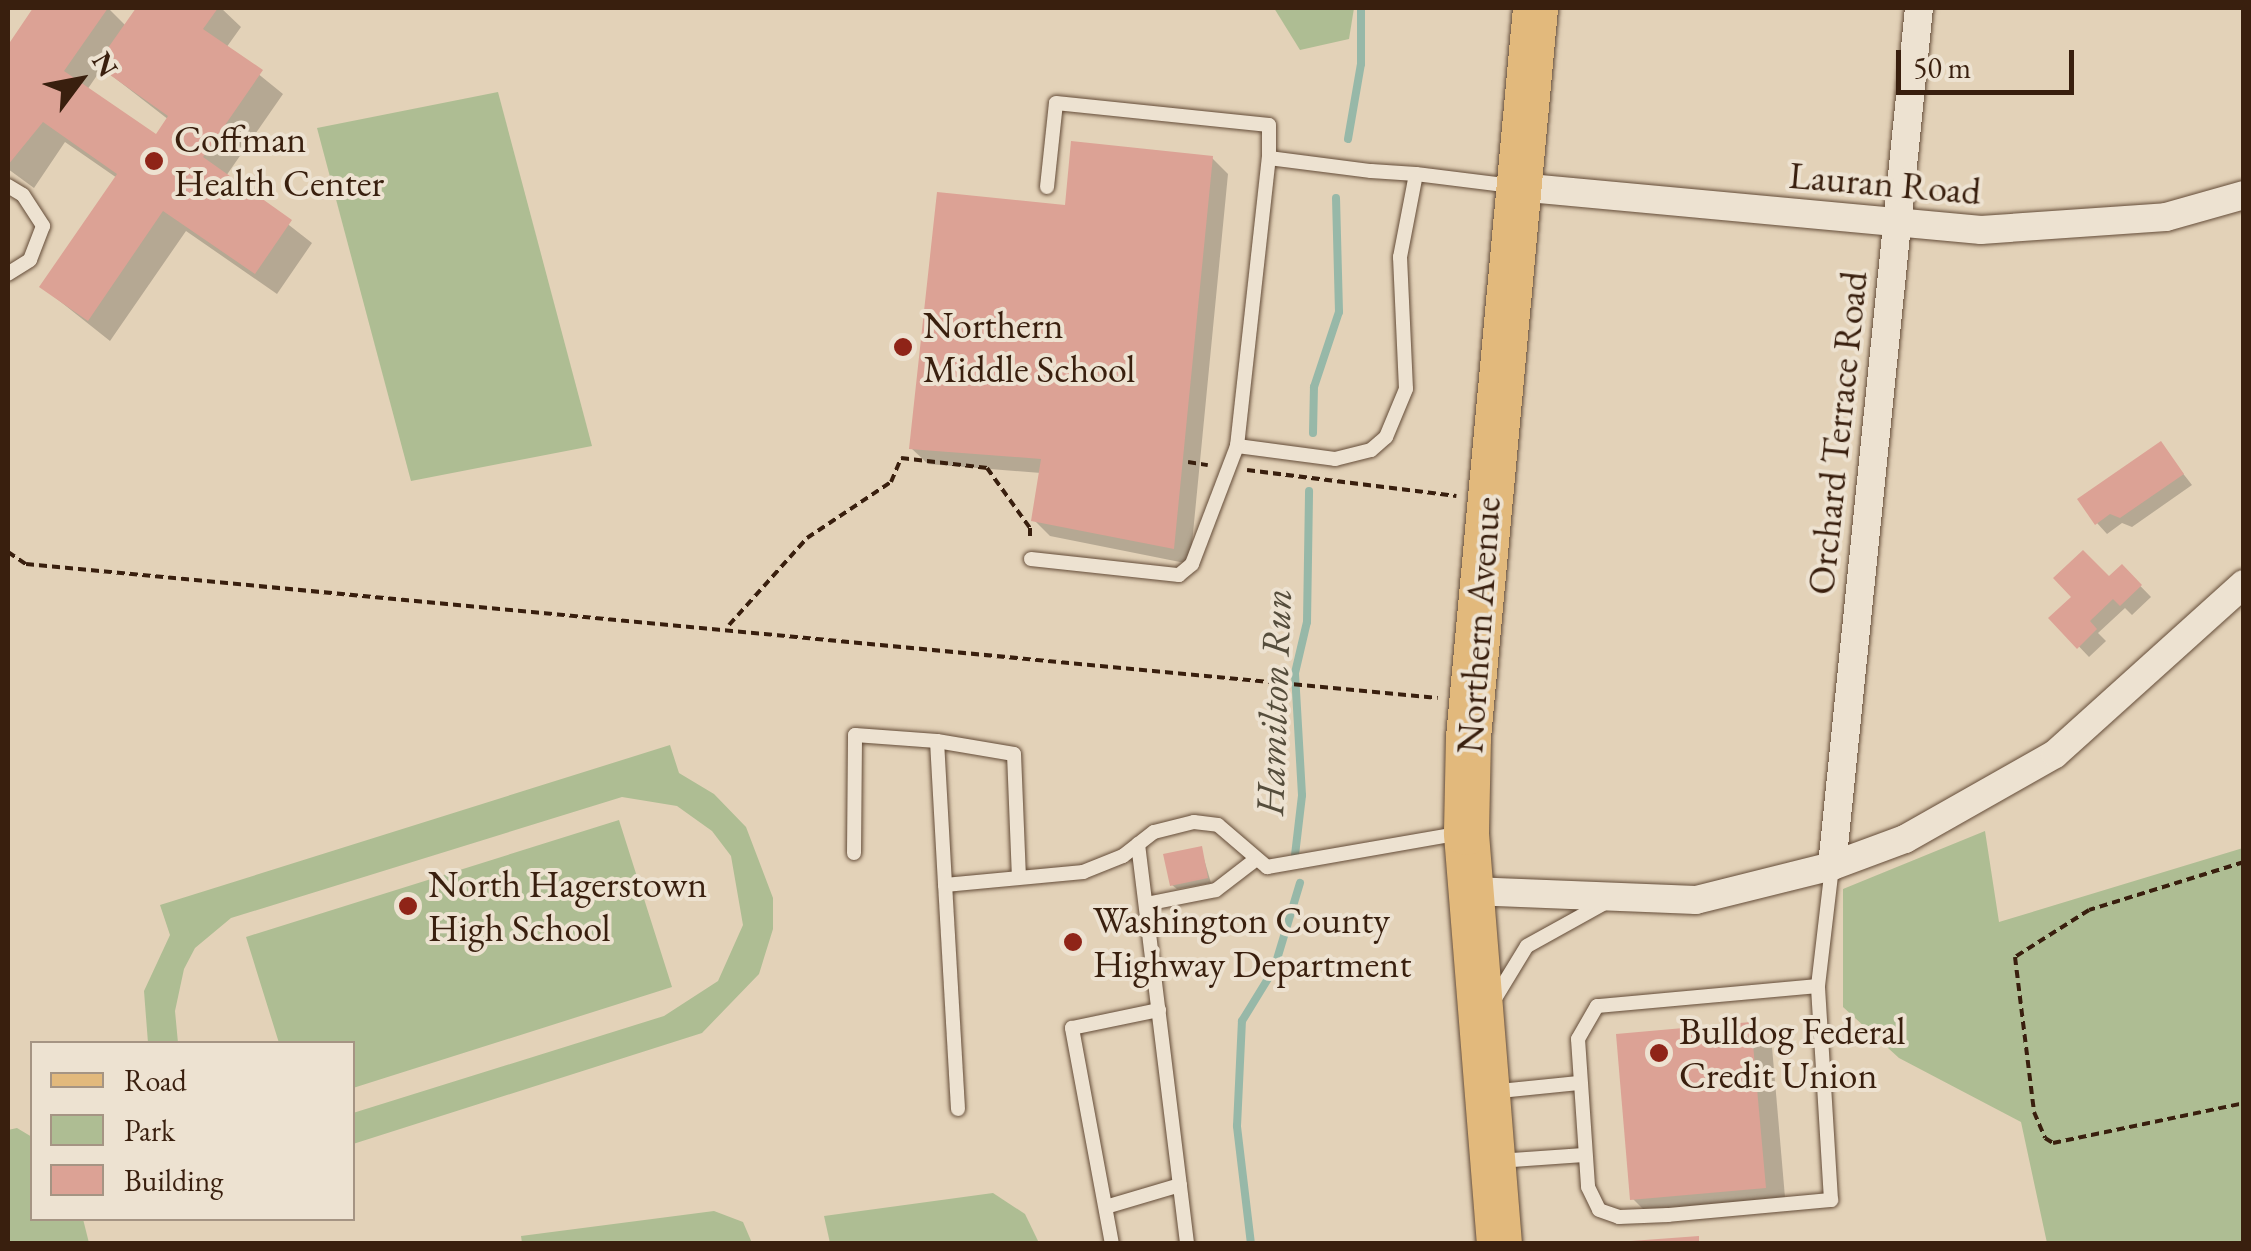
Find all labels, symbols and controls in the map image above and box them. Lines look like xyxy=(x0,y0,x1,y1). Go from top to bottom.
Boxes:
north arrow xyxy=(30,30,130,130)
scale bar xyxy=(1901,30,2078,92)
text: N xyxy=(84,45,127,83)
text: 50 m xyxy=(1913,48,1971,87)
place label: Coffman Health Center xyxy=(174,116,384,205)
marker: Coffman Health Center xyxy=(143,150,165,172)
street label: Lauran Road xyxy=(1787,152,1983,214)
street label: Orchard Terrace Road xyxy=(1797,269,1877,597)
place label: Northern Middle School xyxy=(923,302,1135,392)
marker: Northern Middle School xyxy=(892,336,914,358)
street label: Northern Avenue xyxy=(1446,495,1510,755)
water label: Hamilton Run xyxy=(1245,588,1301,816)
place label: North Hagerstown High School xyxy=(428,861,707,951)
marker: North Hagerstown High School xyxy=(397,895,419,917)
place label: Washington County Highway Department xyxy=(1093,897,1411,986)
marker: Washington County Highway Department xyxy=(1062,931,1084,953)
place label: Bulldog Federal Credit Union xyxy=(1679,1008,1906,1098)
legend xyxy=(30,1041,355,1221)
marker: Bulldog Federal Credit Union xyxy=(1648,1042,1670,1064)
text: Road xyxy=(124,1061,187,1100)
text: Park xyxy=(124,1111,175,1150)
text: Building xyxy=(124,1161,223,1200)

